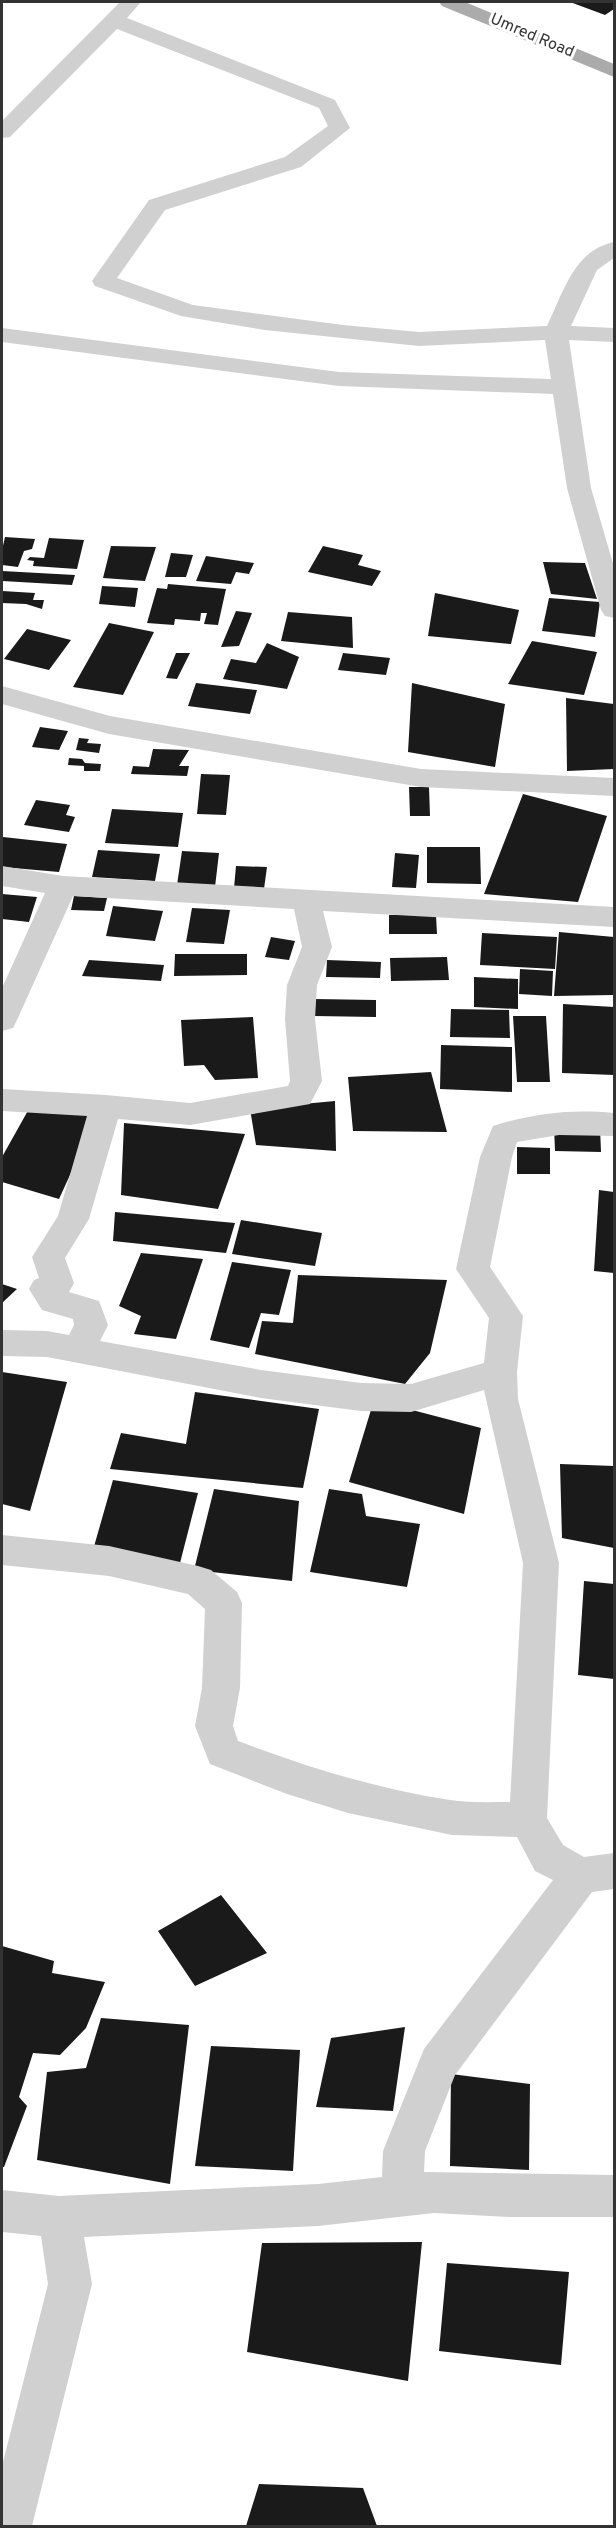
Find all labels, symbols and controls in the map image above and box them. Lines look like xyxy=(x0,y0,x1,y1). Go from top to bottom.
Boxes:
street label: Umred Road xyxy=(487,9,577,63)

